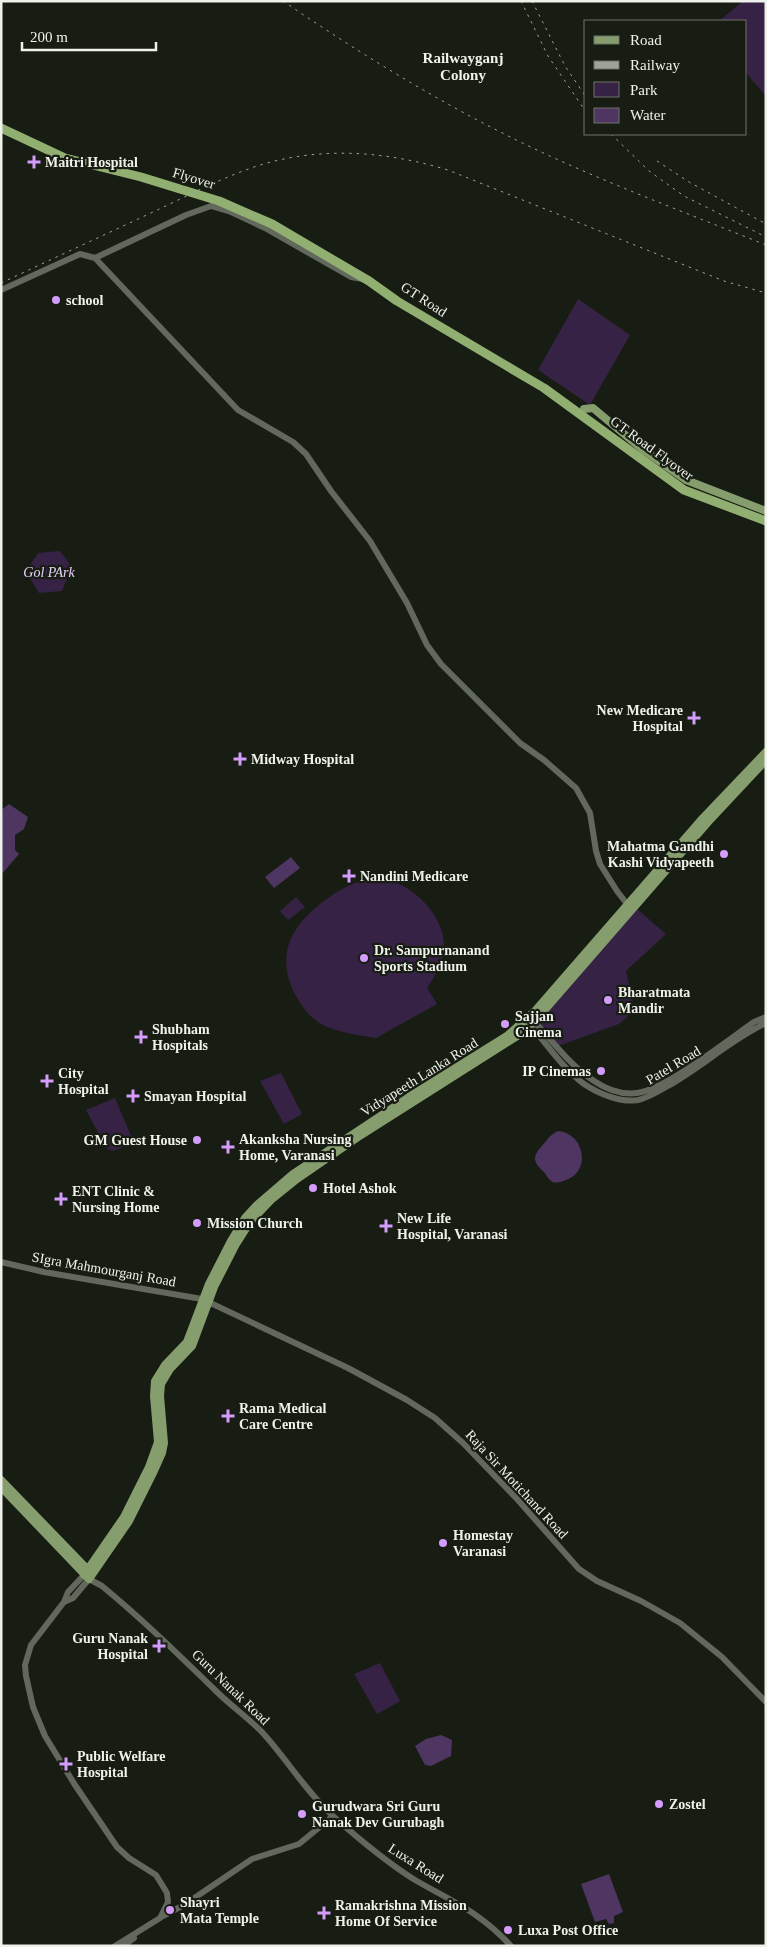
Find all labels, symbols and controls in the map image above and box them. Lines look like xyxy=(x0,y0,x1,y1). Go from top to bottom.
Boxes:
scale bar xyxy=(22,20,156,52)
legend xyxy=(584,20,747,135)
text: 200 m xyxy=(30,29,68,45)
text: Road xyxy=(630,32,662,48)
district label: Railwayganj Colony xyxy=(423,50,503,83)
text: Railway xyxy=(630,57,680,73)
text: Park xyxy=(630,82,658,98)
text: Water xyxy=(630,107,665,123)
marker: Maitri Hospital xyxy=(27,155,41,169)
place label: Maitri Hospital xyxy=(45,155,138,170)
street label: Flyover xyxy=(171,165,217,192)
street label: GT Road xyxy=(398,279,449,320)
place label: school xyxy=(66,293,103,308)
marker: school xyxy=(50,294,62,306)
street label: GT Road Flyover xyxy=(607,413,696,484)
park label: Gol PArk xyxy=(23,565,76,580)
place label: New Medicare Hospital xyxy=(597,703,683,734)
marker: New Medicare Hospital xyxy=(687,711,701,725)
marker: Midway Hospital xyxy=(233,752,247,766)
place label: Midway Hospital xyxy=(251,752,354,767)
place label: Mahatma Gandhi Kashi Vidyapeeth xyxy=(607,839,714,870)
marker: Mahatma Gandhi Kashi Vidyapeeth xyxy=(718,848,730,860)
marker: Nandini Medicare xyxy=(342,869,356,883)
place label: Nandini Medicare xyxy=(360,869,468,884)
place label: Dr. Sampurnanand Sports Stadium xyxy=(374,943,490,974)
marker: Dr. Sampurnanand Sports Stadium xyxy=(358,952,370,964)
place label: Bharatmata Mandir xyxy=(618,985,690,1016)
marker: Bharatmata Mandir xyxy=(602,994,614,1006)
place label: Sajjan Cinema xyxy=(515,1009,562,1040)
marker: Sajjan Cinema xyxy=(499,1018,511,1030)
place label: Shubham Hospitals xyxy=(152,1022,210,1053)
marker: Shubham Hospitals xyxy=(134,1030,148,1044)
street label: Vidyapeeth Lanka Road xyxy=(358,1035,481,1120)
street label: Patel Road xyxy=(643,1043,703,1088)
place label: IP Cinemas xyxy=(522,1064,592,1079)
marker: IP Cinemas xyxy=(595,1065,607,1077)
place label: City Hospital xyxy=(58,1066,109,1097)
marker: City Hospital xyxy=(40,1074,54,1088)
marker: Smayan Hospital xyxy=(126,1089,140,1103)
place label: Smayan Hospital xyxy=(144,1089,246,1104)
place label: Akanksha Nursing Home, Varanasi xyxy=(239,1132,351,1163)
place label: GM Guest House xyxy=(84,1133,187,1148)
marker: GM Guest House xyxy=(191,1134,203,1146)
marker: Akanksha Nursing Home, Varanasi xyxy=(221,1140,235,1154)
place label: Hotel Ashok xyxy=(323,1181,397,1196)
marker: Hotel Ashok xyxy=(307,1182,319,1194)
place label: ENT Clinic & Nursing Home xyxy=(72,1184,160,1215)
marker: ENT Clinic & Nursing Home xyxy=(54,1192,68,1206)
place label: New Life Hospital, Varanasi xyxy=(397,1211,508,1242)
place label: Mission Church xyxy=(207,1216,303,1231)
marker: Mission Church xyxy=(191,1217,203,1229)
marker: New Life Hospital, Varanasi xyxy=(379,1219,393,1233)
street label: SIgra Mahmourganj Road xyxy=(31,1249,177,1290)
place label: Rama Medical Care Centre xyxy=(239,1401,327,1432)
marker: Rama Medical Care Centre xyxy=(221,1409,235,1423)
street label: Raja Sir Motichand Road xyxy=(462,1427,571,1542)
place label: Homestay Varanasi xyxy=(453,1528,513,1559)
marker: Homestay Varanasi xyxy=(437,1537,449,1549)
place label: Guru Nanak Hospital xyxy=(72,1631,148,1662)
marker: Guru Nanak Hospital xyxy=(152,1639,166,1653)
street label: Guru Nanak Road xyxy=(189,1647,273,1728)
place label: Public Welfare Hospital xyxy=(77,1749,166,1780)
marker: Public Welfare Hospital xyxy=(59,1757,73,1771)
place label: Zostel xyxy=(669,1797,706,1812)
marker: Zostel xyxy=(653,1798,665,1810)
place label: Gurudwara Sri Guru Nanak Dev Gurubagh xyxy=(312,1799,444,1830)
marker: Gurudwara Sri Guru Nanak Dev Gurubagh xyxy=(296,1808,308,1820)
street label: Luxa Road xyxy=(386,1841,446,1886)
place label: Shayri Mata Temple xyxy=(180,1895,259,1926)
place label: Ramakrishna Mission Home Of Service xyxy=(335,1898,467,1929)
marker: Shayri Mata Temple xyxy=(164,1904,176,1916)
marker: Ramakrishna Mission Home Of Service xyxy=(317,1906,331,1920)
place label: Luxa Post Office xyxy=(518,1923,618,1938)
marker: Luxa Post Office xyxy=(502,1924,514,1936)

